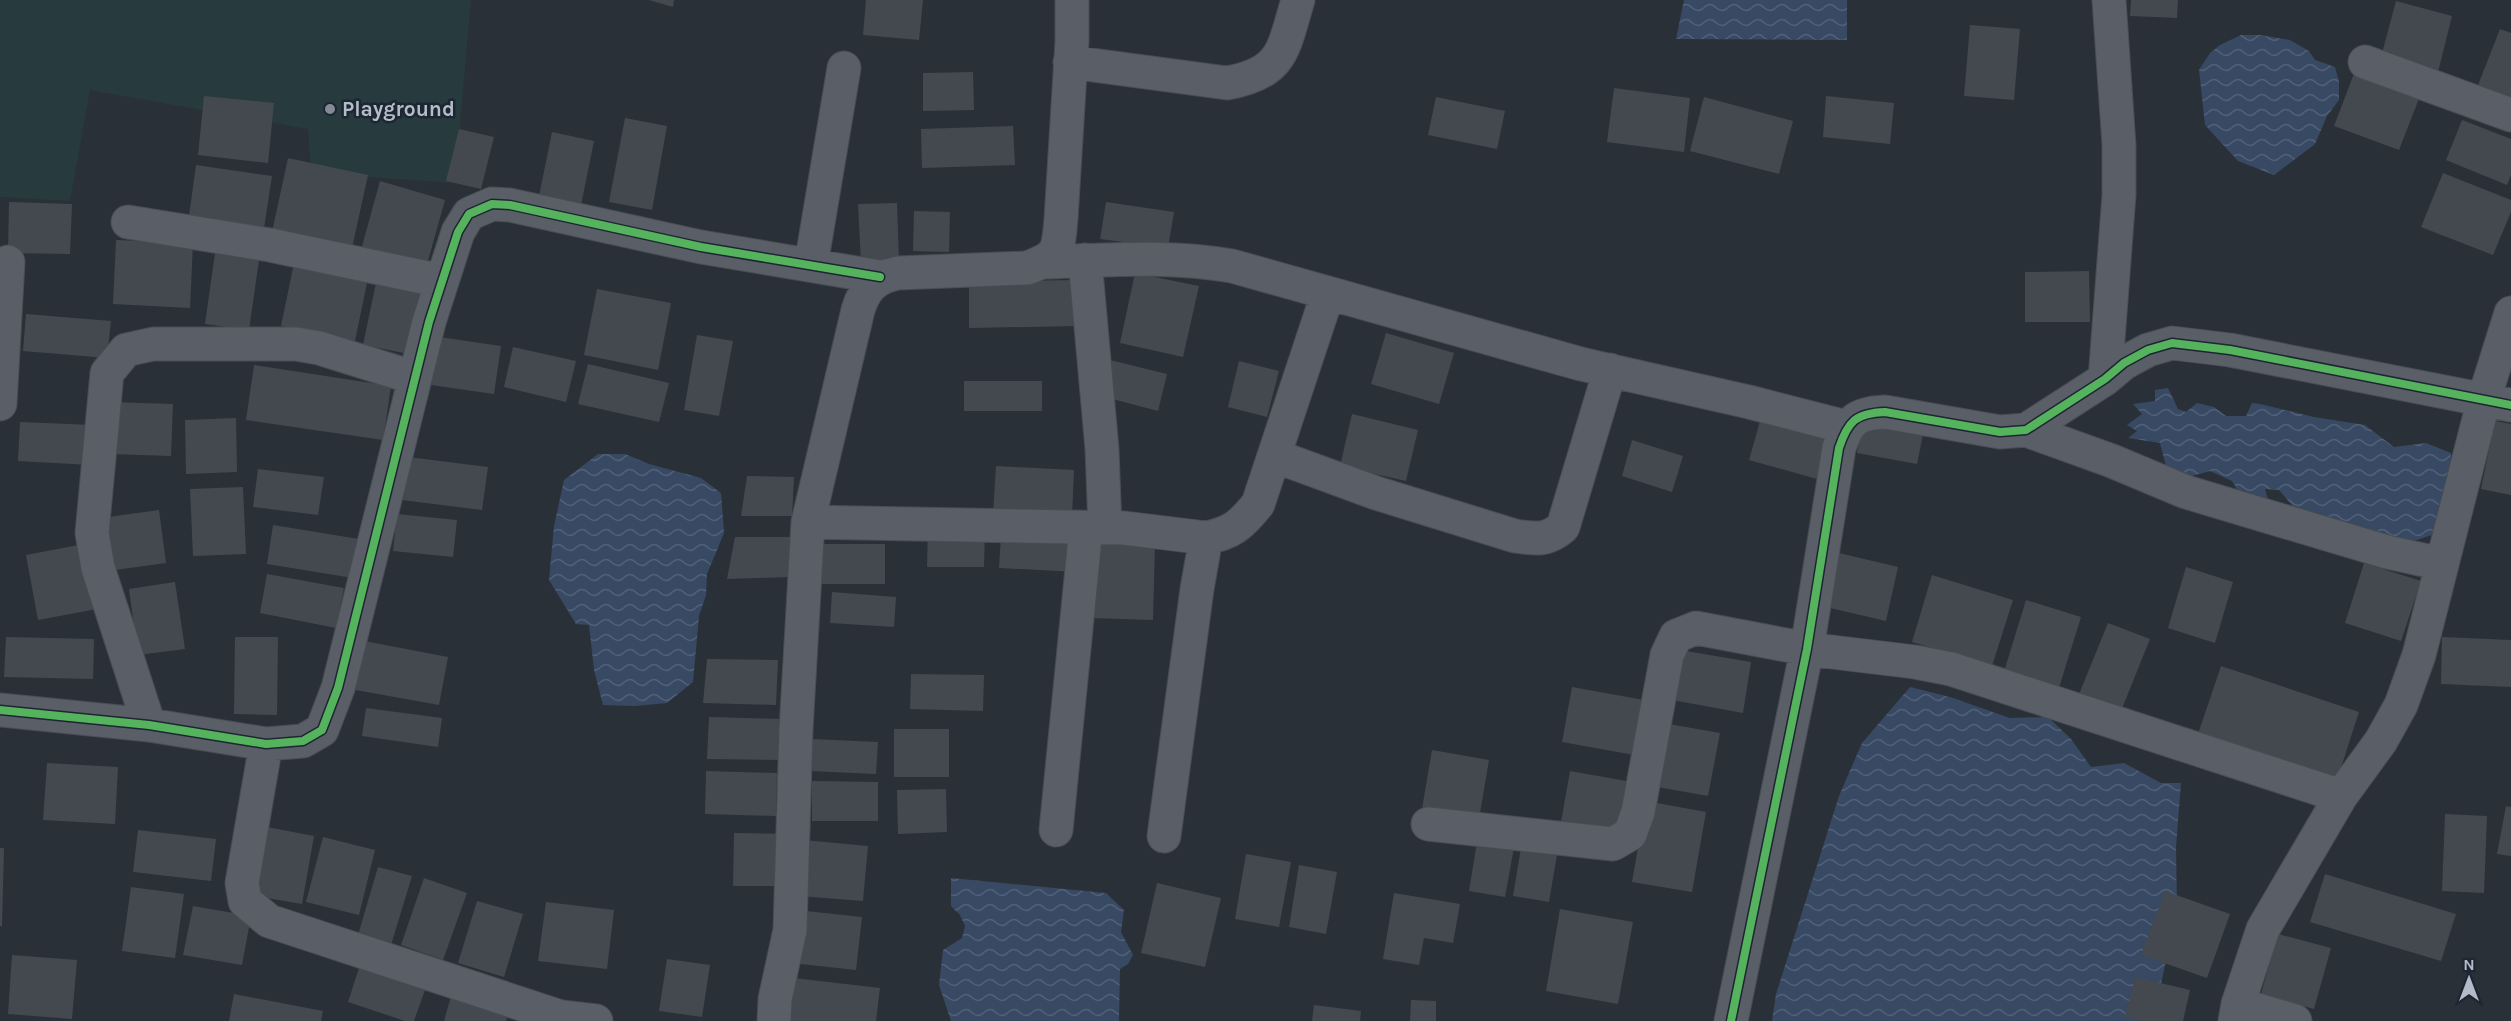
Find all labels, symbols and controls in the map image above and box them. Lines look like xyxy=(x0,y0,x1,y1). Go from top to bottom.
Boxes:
place label: Playground xyxy=(342,97,455,121)
marker: Playground xyxy=(323,102,337,116)
north arrow xyxy=(2439,949,2499,1009)
text: N xyxy=(2463,955,2475,974)

